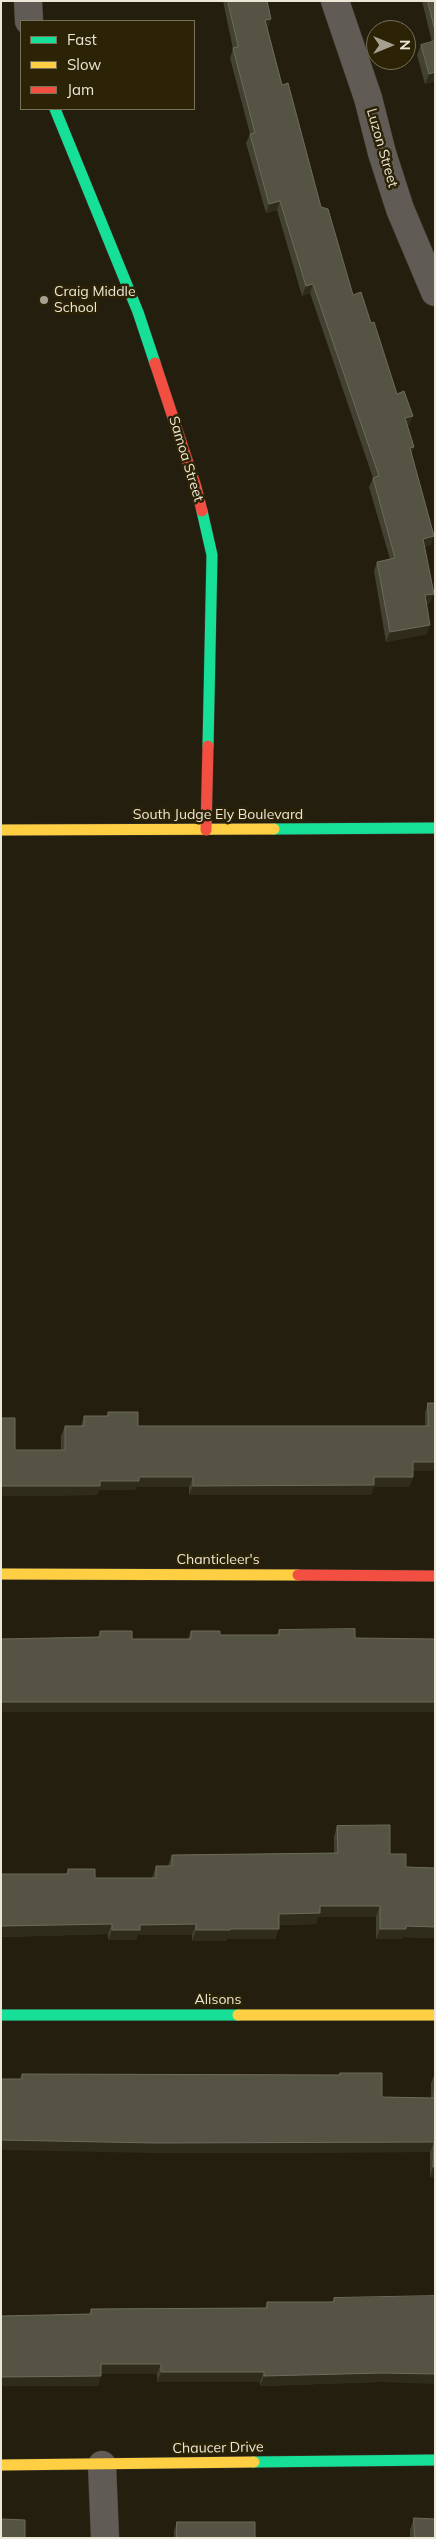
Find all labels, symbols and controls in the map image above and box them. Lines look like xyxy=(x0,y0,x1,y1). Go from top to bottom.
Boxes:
legend xyxy=(20,20,195,110)
north arrow xyxy=(366,20,416,70)
text: Fast xyxy=(67,30,97,49)
text: N xyxy=(396,40,414,50)
text: Slow xyxy=(67,55,101,74)
text: Jam xyxy=(67,80,94,99)
street label: Luzon Street xyxy=(363,107,401,189)
place label: Craig Middle School xyxy=(54,284,136,316)
marker: Craig Middle School xyxy=(38,294,50,306)
street label: Samoa Street xyxy=(165,414,207,504)
street label: South Judge Ely Boulevard xyxy=(133,807,303,823)
street label: Chanticleer's xyxy=(176,1552,260,1568)
street label: Alisons xyxy=(194,1992,242,2008)
street label: Chaucer Drive xyxy=(172,2439,264,2457)

